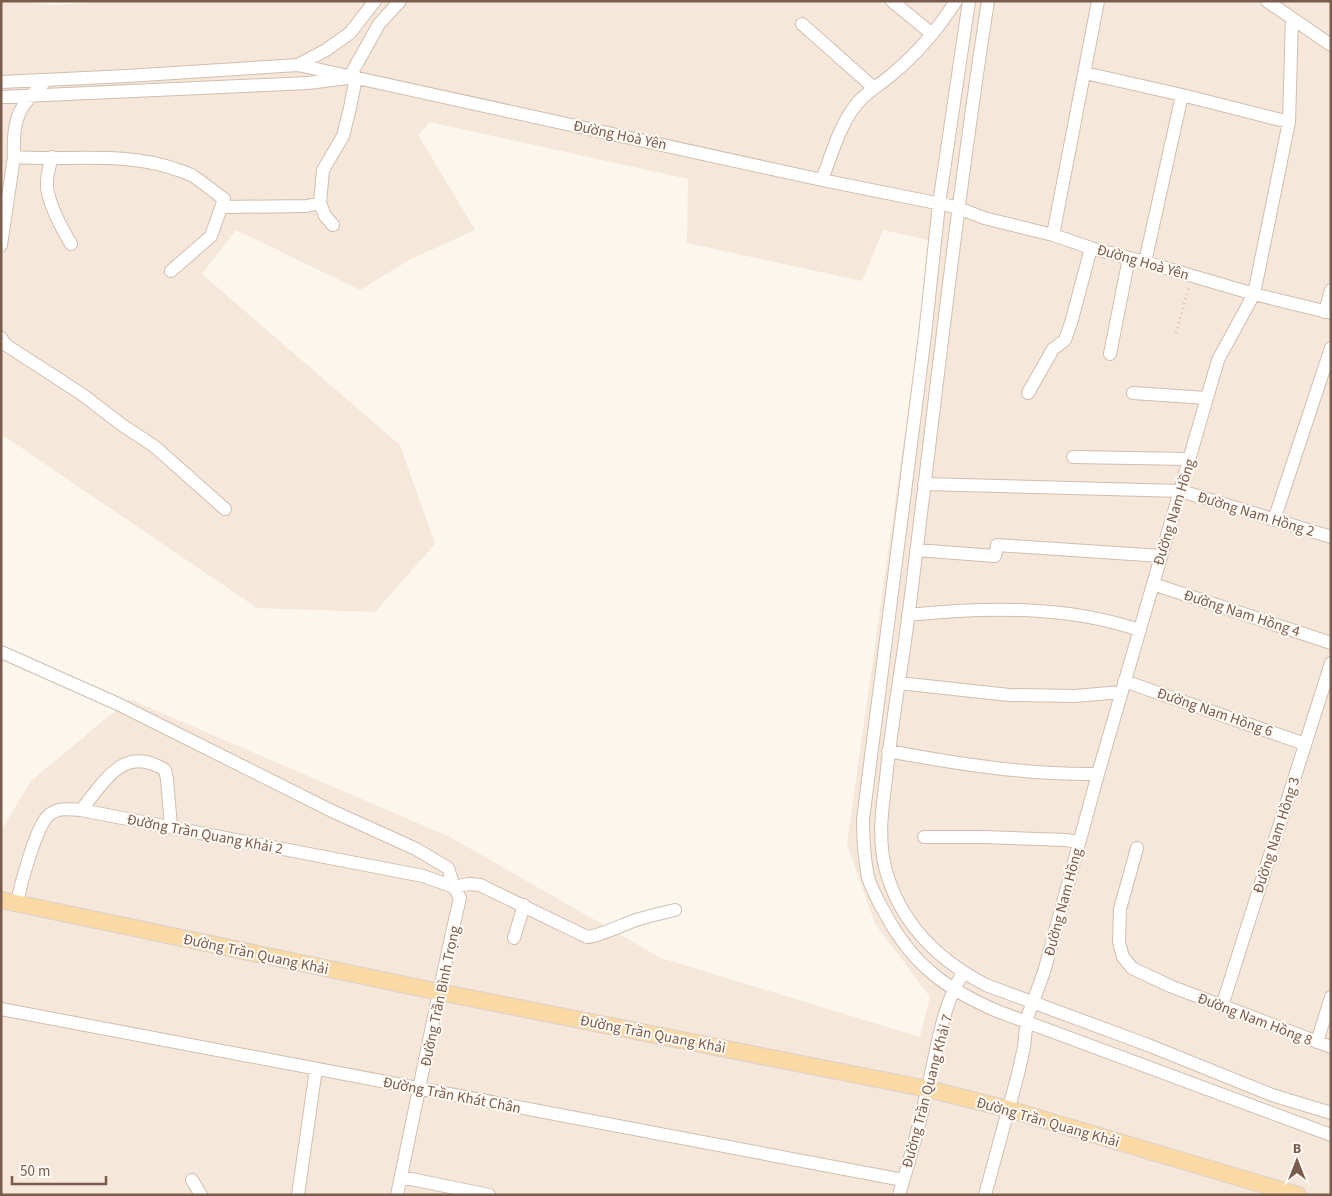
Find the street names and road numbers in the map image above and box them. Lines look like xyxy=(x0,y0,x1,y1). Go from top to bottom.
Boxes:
street label: Đường Hoà Yên xyxy=(571,115,669,156)
street label: Đường Hoà Yên xyxy=(1094,239,1191,286)
street label: Đường Nam Hồng xyxy=(1148,456,1201,568)
street label: Đường Nam Hồng 2 xyxy=(1195,487,1317,542)
street label: Đường Nam Hồng 4 xyxy=(1181,585,1303,642)
street label: Đường Nam Hồng 6 xyxy=(1154,683,1276,742)
street label: Đường Nam Hồng 3 xyxy=(1248,774,1305,896)
street label: Đường Trần Quang Khải 2 xyxy=(125,809,285,860)
street label: Đường Nam Hồng xyxy=(1039,845,1088,958)
street label: Đường Trần Bình Trọng xyxy=(415,923,466,1069)
street label: Đường Trần Quang Khải xyxy=(181,929,331,980)
street label: Đường Nam Hồng 8 xyxy=(1194,988,1315,1051)
street label: Đường Trần Quang Khải xyxy=(578,1010,728,1059)
street label: Đường Trần Quang Khải 7 xyxy=(897,1012,958,1170)
street label: Đường Trần Khát Chân xyxy=(381,1072,523,1119)
street label: Đường Trần Quang Khải xyxy=(974,1092,1122,1153)

